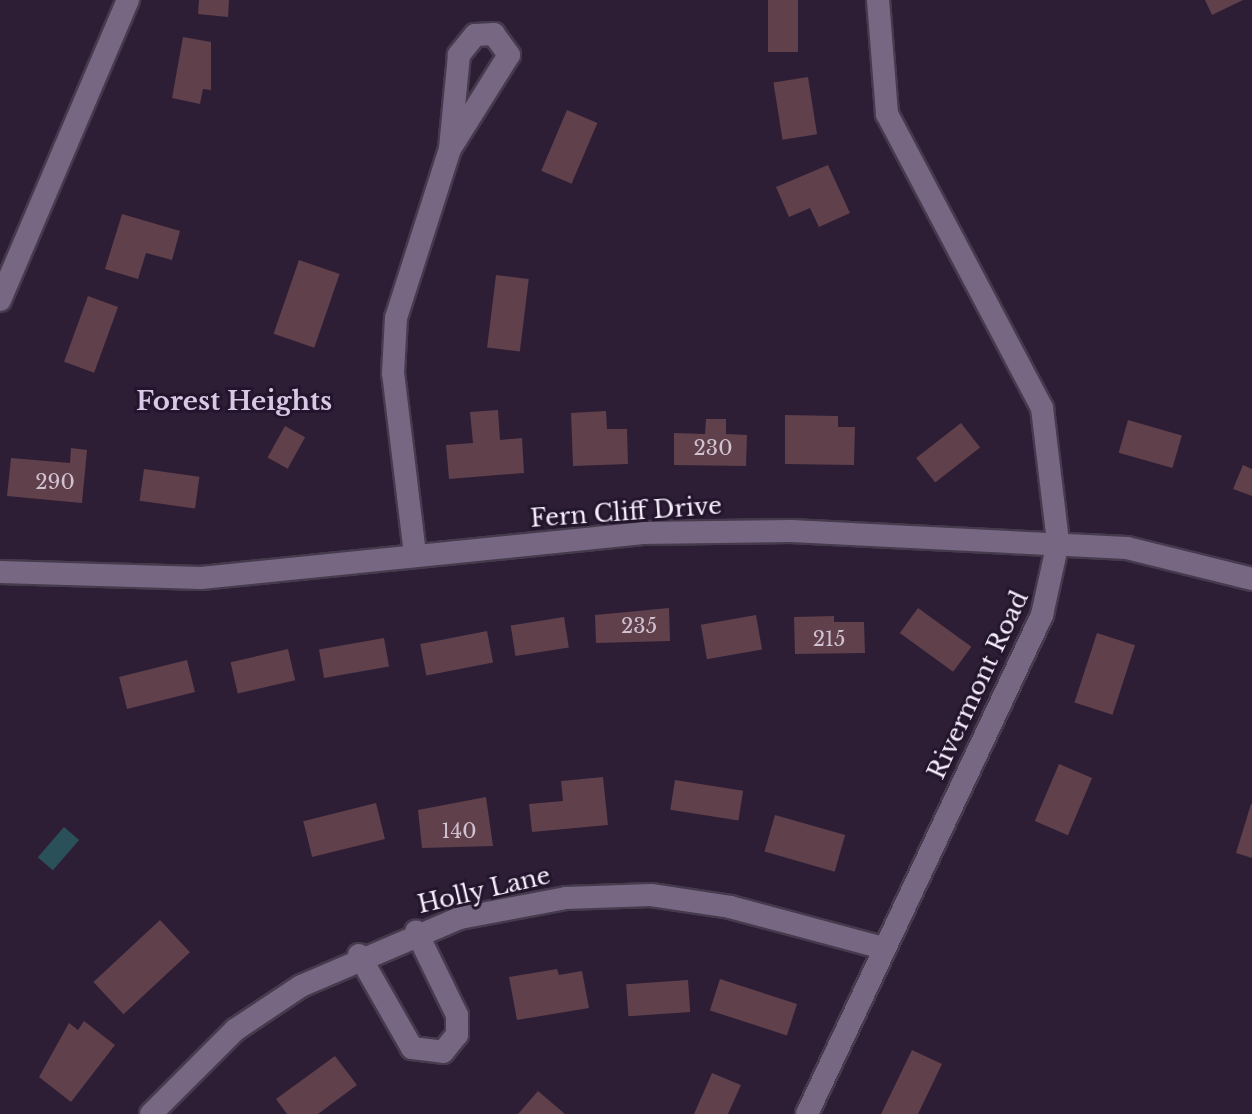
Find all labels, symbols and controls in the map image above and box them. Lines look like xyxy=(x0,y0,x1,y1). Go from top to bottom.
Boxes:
district label: Forest Heights xyxy=(136,386,332,418)
house number: 230 xyxy=(694,436,732,460)
house number: 290 xyxy=(35,470,75,494)
street label: Fern Cliff Drive xyxy=(529,491,723,533)
street label: Rivermont Road xyxy=(922,586,1034,784)
house number: 235 xyxy=(621,614,657,638)
house number: 215 xyxy=(813,627,845,651)
house number: 140 xyxy=(442,819,476,843)
street label: Holly Lane xyxy=(415,861,553,919)

